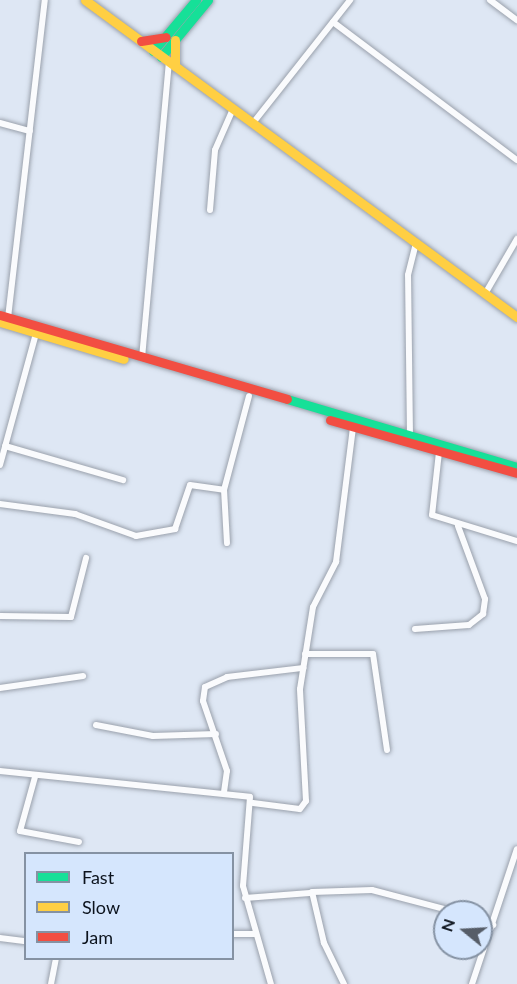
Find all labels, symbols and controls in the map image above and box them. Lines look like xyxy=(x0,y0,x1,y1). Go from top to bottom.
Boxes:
legend xyxy=(24,852,234,960)
text: Fast xyxy=(82,866,114,888)
text: Slow xyxy=(82,896,120,918)
north arrow xyxy=(433,900,493,960)
text: N xyxy=(436,916,458,934)
text: Jam xyxy=(82,926,113,948)

